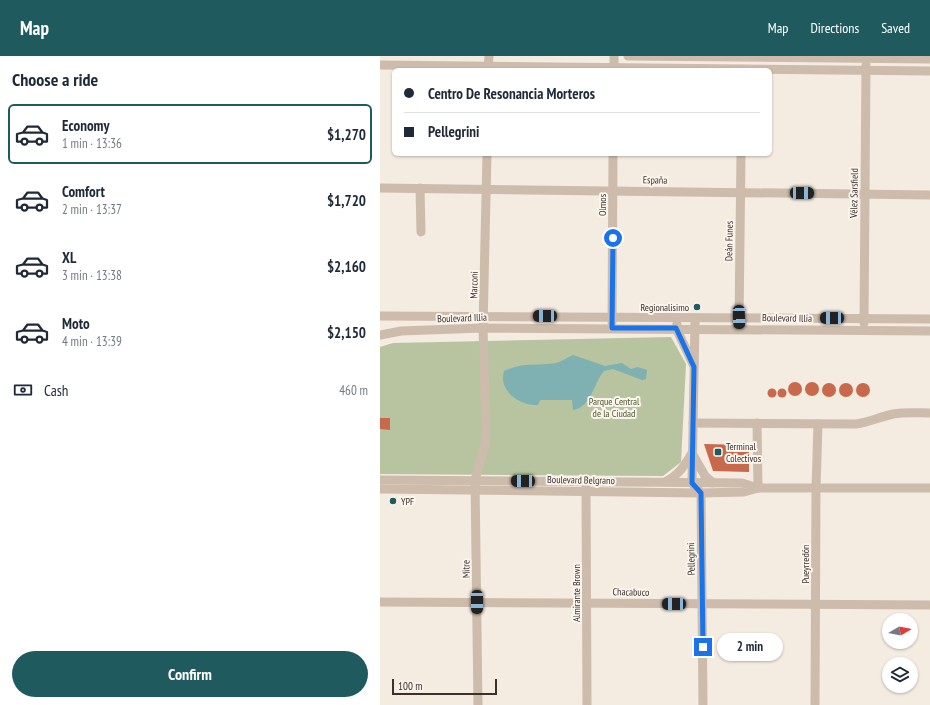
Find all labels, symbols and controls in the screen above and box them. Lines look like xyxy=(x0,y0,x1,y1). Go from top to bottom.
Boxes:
text: Map xyxy=(20,16,49,40)
text: Map xyxy=(768,19,788,37)
text: Directions xyxy=(810,19,859,37)
text: Saved xyxy=(881,19,910,37)
text: Choose a ride xyxy=(12,68,98,91)
text: Centro De Resonancia Morteros xyxy=(428,84,595,103)
icon: car xyxy=(14,116,50,152)
text: Economy xyxy=(62,116,110,135)
text: Pellegrini xyxy=(428,122,479,141)
text: $1,270 xyxy=(327,125,366,144)
text: 1 min · 13:36 xyxy=(62,135,122,152)
street label: Vélez Sarsfield xyxy=(847,168,861,219)
street label: España xyxy=(643,173,667,187)
icon: car xyxy=(14,182,50,218)
text: Comfort xyxy=(62,182,105,201)
car xyxy=(790,187,814,199)
text: $1,720 xyxy=(327,191,366,210)
street label: Olmos xyxy=(596,193,609,216)
text: 2 min · 13:37 xyxy=(62,201,122,218)
street label: Deán Funes xyxy=(722,220,736,261)
route start xyxy=(604,229,622,247)
icon: car xyxy=(14,248,50,284)
text: XL xyxy=(62,248,76,267)
text: $2,160 xyxy=(327,257,366,276)
text: 3 min · 13:38 xyxy=(62,267,122,284)
street label: Marconi xyxy=(467,271,481,299)
place label: Regionalisimo xyxy=(640,301,689,314)
marker: Regionalisimo xyxy=(692,302,702,312)
car xyxy=(733,305,745,329)
car xyxy=(533,310,557,322)
street label: Boulevard Illia xyxy=(437,311,487,325)
street label: Boulevard Illia xyxy=(762,311,812,325)
car xyxy=(820,312,844,324)
icon: car xyxy=(14,314,50,350)
text: Moto xyxy=(62,314,90,333)
text: $2,150 xyxy=(327,323,366,342)
text: 4 min · 13:39 xyxy=(62,333,122,350)
icon: cash xyxy=(12,379,34,401)
text: Cash xyxy=(44,381,68,400)
text: 460 m xyxy=(339,382,368,399)
park label: Parque Central de la Ciudad xyxy=(589,395,640,420)
place label: Terminal Colectivos xyxy=(726,440,762,465)
marker: Terminal Colectivos xyxy=(713,447,723,457)
street label: Boulevard Belgrano xyxy=(547,473,615,487)
car xyxy=(511,475,535,487)
place label: YPF xyxy=(401,495,414,508)
marker: YPF xyxy=(388,496,398,506)
street label: Pellegrini xyxy=(684,542,698,576)
street label: Pueyrredón xyxy=(799,545,812,583)
street label: Mitre xyxy=(459,560,473,578)
street label: Almirante Brown xyxy=(570,564,583,622)
street label: Chacabuco xyxy=(612,585,650,599)
car xyxy=(471,590,483,614)
car xyxy=(662,598,686,610)
north arrow xyxy=(882,613,918,649)
map controls xyxy=(882,613,918,693)
callout: 2 min xyxy=(717,633,783,661)
route end xyxy=(694,638,712,656)
text: 2 min xyxy=(737,638,763,655)
button: Confirm xyxy=(12,651,368,697)
button: layers xyxy=(882,657,918,693)
scale bar xyxy=(392,677,497,696)
text: 100 m xyxy=(398,679,422,693)

